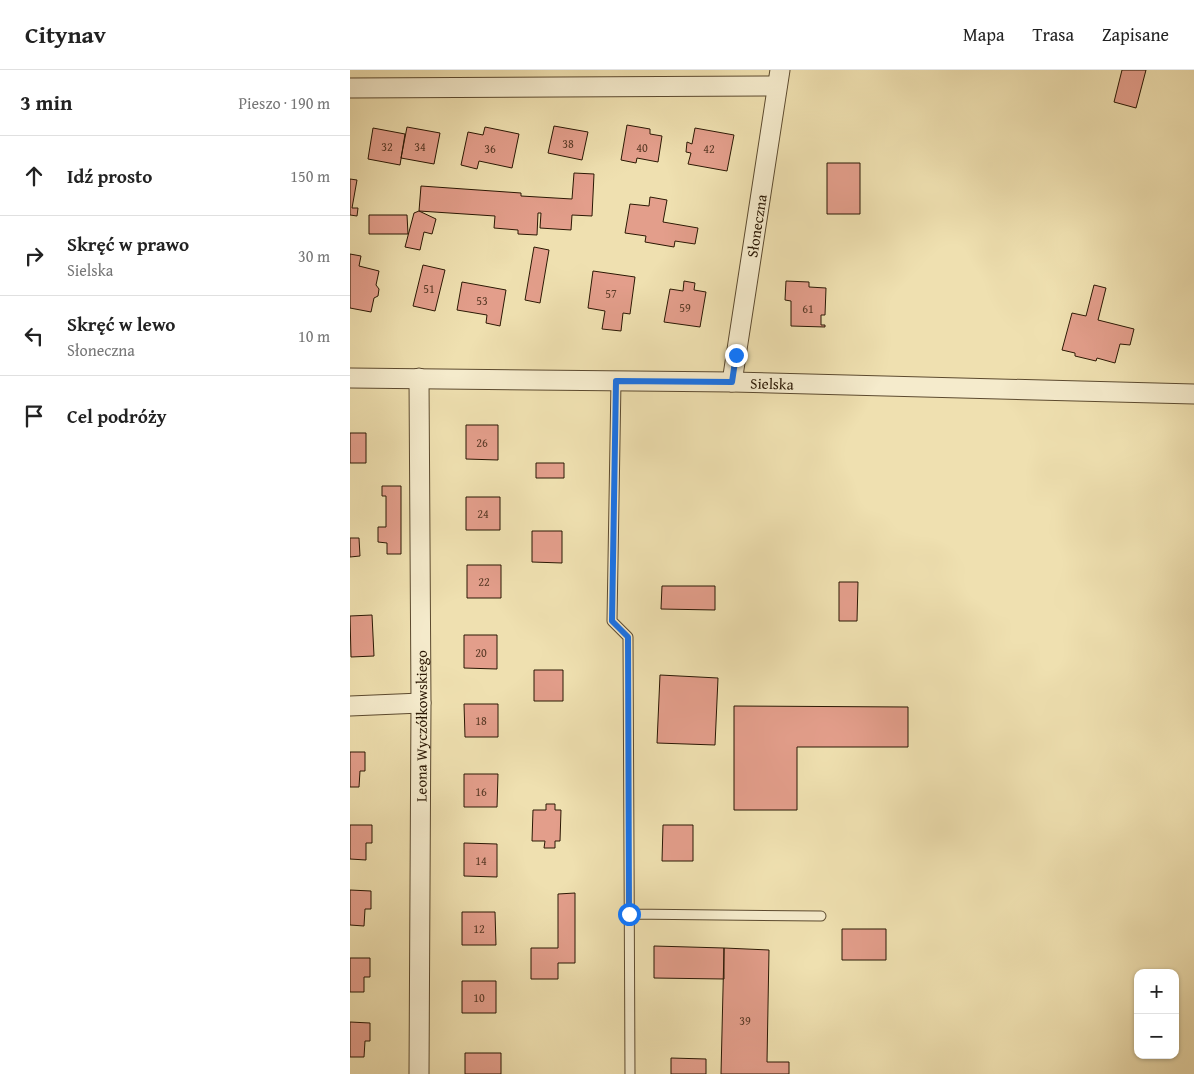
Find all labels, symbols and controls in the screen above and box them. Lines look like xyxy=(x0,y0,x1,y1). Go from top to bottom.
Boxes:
text: Citynav xyxy=(25,17,106,52)
text: Mapa xyxy=(963,21,1004,48)
text: Trasa xyxy=(1032,21,1074,48)
text: Zapisane xyxy=(1102,21,1169,48)
text: 3 min xyxy=(20,87,72,118)
text: Pieszo · 190 m xyxy=(238,91,330,115)
house number: 38 xyxy=(562,135,574,152)
house number: 32 xyxy=(381,138,393,155)
house number: 34 xyxy=(414,138,426,155)
house number: 40 xyxy=(636,139,648,156)
house number: 36 xyxy=(484,140,496,157)
house number: 42 xyxy=(703,140,715,157)
icon: ahead xyxy=(20,162,48,190)
text: Idź prosto xyxy=(67,162,152,190)
text: 150 m xyxy=(290,164,330,188)
street label: Słoneczna xyxy=(741,193,771,259)
text: Skręć w prawo xyxy=(67,230,189,258)
icon: right xyxy=(20,242,48,270)
text: 30 m xyxy=(298,244,330,268)
text: Sielska xyxy=(67,258,113,282)
house number: 51 xyxy=(423,280,435,297)
house number: 57 xyxy=(605,285,617,302)
house number: 53 xyxy=(476,292,488,309)
house number: 59 xyxy=(679,299,691,316)
house number: 61 xyxy=(802,300,814,317)
text: Skręć w lewo xyxy=(67,310,175,338)
icon: left xyxy=(20,322,48,350)
text: 10 m xyxy=(298,324,330,348)
text: Słoneczna xyxy=(67,338,135,362)
route end xyxy=(725,344,748,367)
street label: Sielska xyxy=(750,372,794,394)
icon: arrive xyxy=(20,402,48,430)
text: Cel podróży xyxy=(67,402,167,430)
house number: 26 xyxy=(476,434,488,451)
house number: 24 xyxy=(477,505,489,522)
house number: 22 xyxy=(478,573,490,590)
house number: 20 xyxy=(475,644,487,661)
street label: Leona Wyczółkowskiego xyxy=(410,650,432,802)
house number: 18 xyxy=(475,712,487,729)
house number: 16 xyxy=(475,783,487,800)
house number: 14 xyxy=(475,852,487,869)
route start xyxy=(618,903,641,926)
house number: 12 xyxy=(473,920,485,937)
map controls xyxy=(1134,969,1179,1059)
button: + xyxy=(1134,969,1179,1014)
house number: 10 xyxy=(473,989,485,1006)
house number: 39 xyxy=(739,1012,751,1029)
button: − xyxy=(1134,1014,1179,1059)

